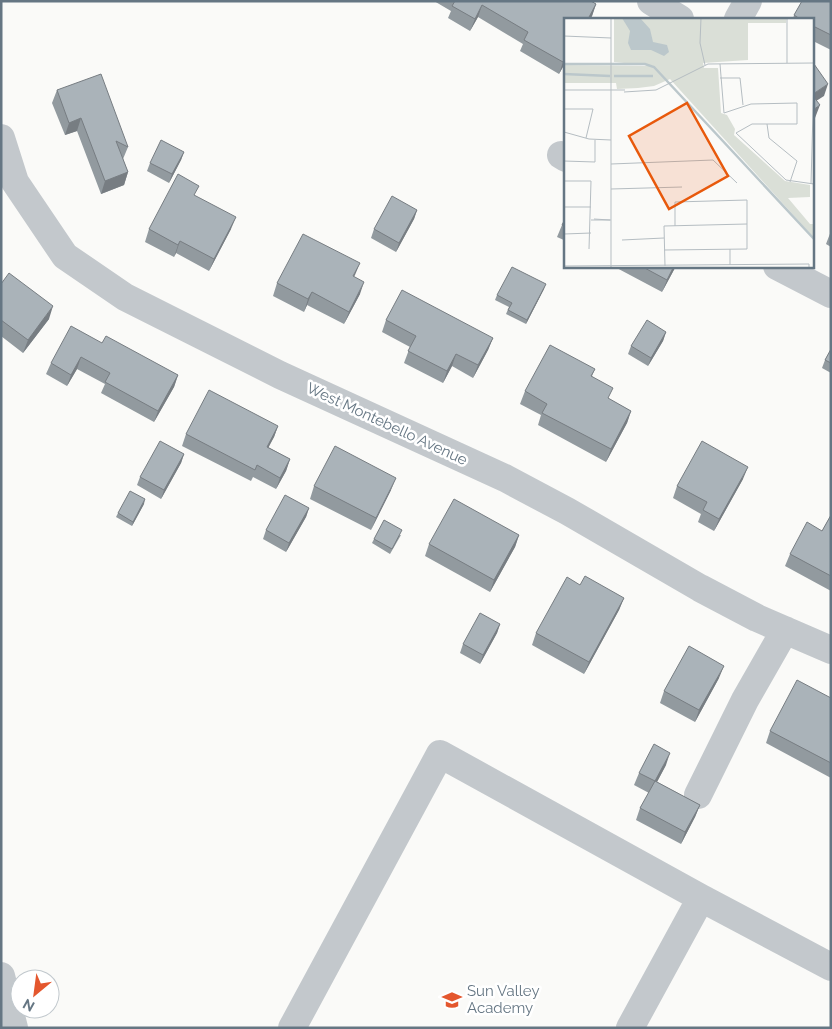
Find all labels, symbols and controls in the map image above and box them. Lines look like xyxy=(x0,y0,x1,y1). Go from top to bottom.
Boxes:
inset map xyxy=(564,18,814,268)
street label: West Montebello Avenue xyxy=(304,379,470,469)
north arrow xyxy=(10,969,60,1019)
place label: Sun Valley Academy xyxy=(467,982,540,1017)
school or university icon: Sun Valley Academy xyxy=(441,989,463,1011)
text: N xyxy=(20,996,37,1015)

